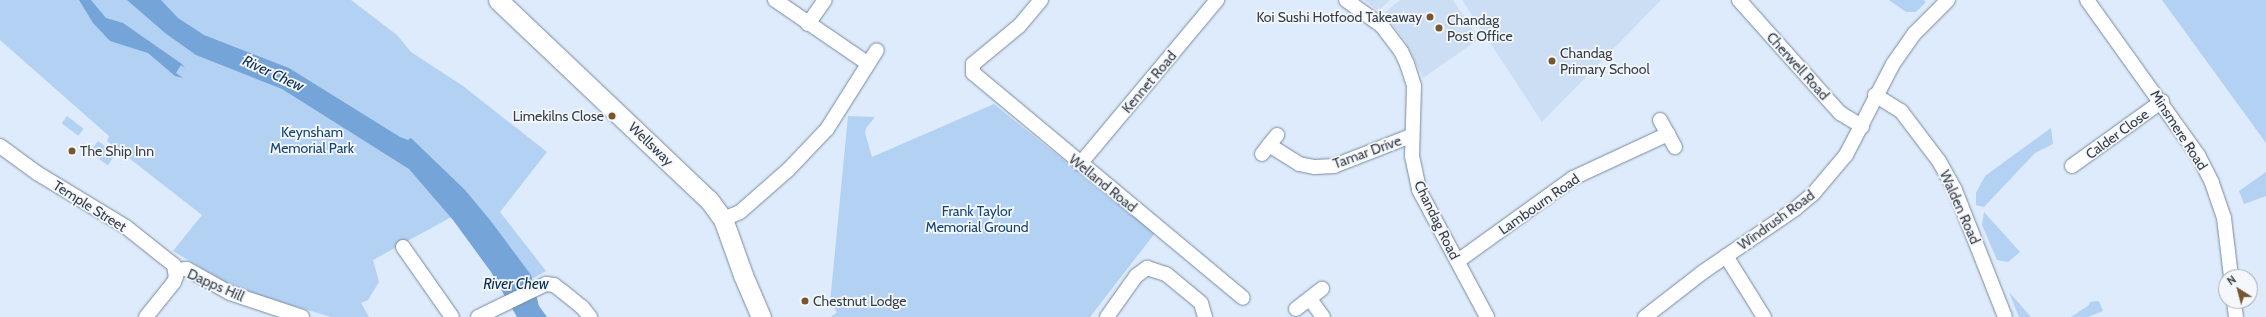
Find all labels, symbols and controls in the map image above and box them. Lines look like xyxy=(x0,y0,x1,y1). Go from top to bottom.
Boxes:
place label: Koi Sushi Hotfood Takeaway xyxy=(1256,9,1422,25)
marker: Koi Sushi Hotfood Takeaway xyxy=(1425,12,1435,22)
place label: Chandag Post Office xyxy=(1447,12,1513,44)
marker: Chandag Post Office xyxy=(1434,23,1444,33)
street label: Cherwell Road xyxy=(1763,29,1833,103)
place label: Chandag Primary School xyxy=(1560,45,1650,78)
street label: Kennet Road xyxy=(1118,48,1180,116)
water label: River Chew xyxy=(240,52,306,96)
marker: Chandag Primary School xyxy=(1547,56,1557,66)
street label: Minsmere Road xyxy=(2147,87,2211,173)
street label: Calder Close xyxy=(2082,106,2152,162)
place label: Limekilns Close xyxy=(513,108,604,124)
marker: Limekilns Close xyxy=(607,111,617,121)
street label: Wellsway xyxy=(625,119,677,169)
park label: Keynsham Memorial Park xyxy=(270,124,354,156)
street label: Tamar Drive xyxy=(1331,132,1403,172)
place label: The Ship Inn xyxy=(80,143,154,159)
marker: The Ship Inn xyxy=(67,146,77,156)
street label: Welland Road xyxy=(1066,151,1140,215)
street label: Walden Road xyxy=(1936,168,1984,246)
street label: Lambourn Road xyxy=(1495,170,1583,238)
street label: Temple Street xyxy=(50,177,130,235)
street label: Chandag Road xyxy=(1411,178,1463,262)
street label: Windrush Road xyxy=(1734,187,1818,253)
park label: Frank Taylor Memorial Ground xyxy=(925,203,1029,236)
street label: Dapps Hill xyxy=(185,265,247,305)
north arrow xyxy=(2218,269,2258,309)
text: N xyxy=(2224,272,2239,288)
water label: River Chew xyxy=(483,276,549,294)
place label: Chestnut Lodge xyxy=(813,293,906,309)
marker: Chestnut Lodge xyxy=(800,296,810,306)

